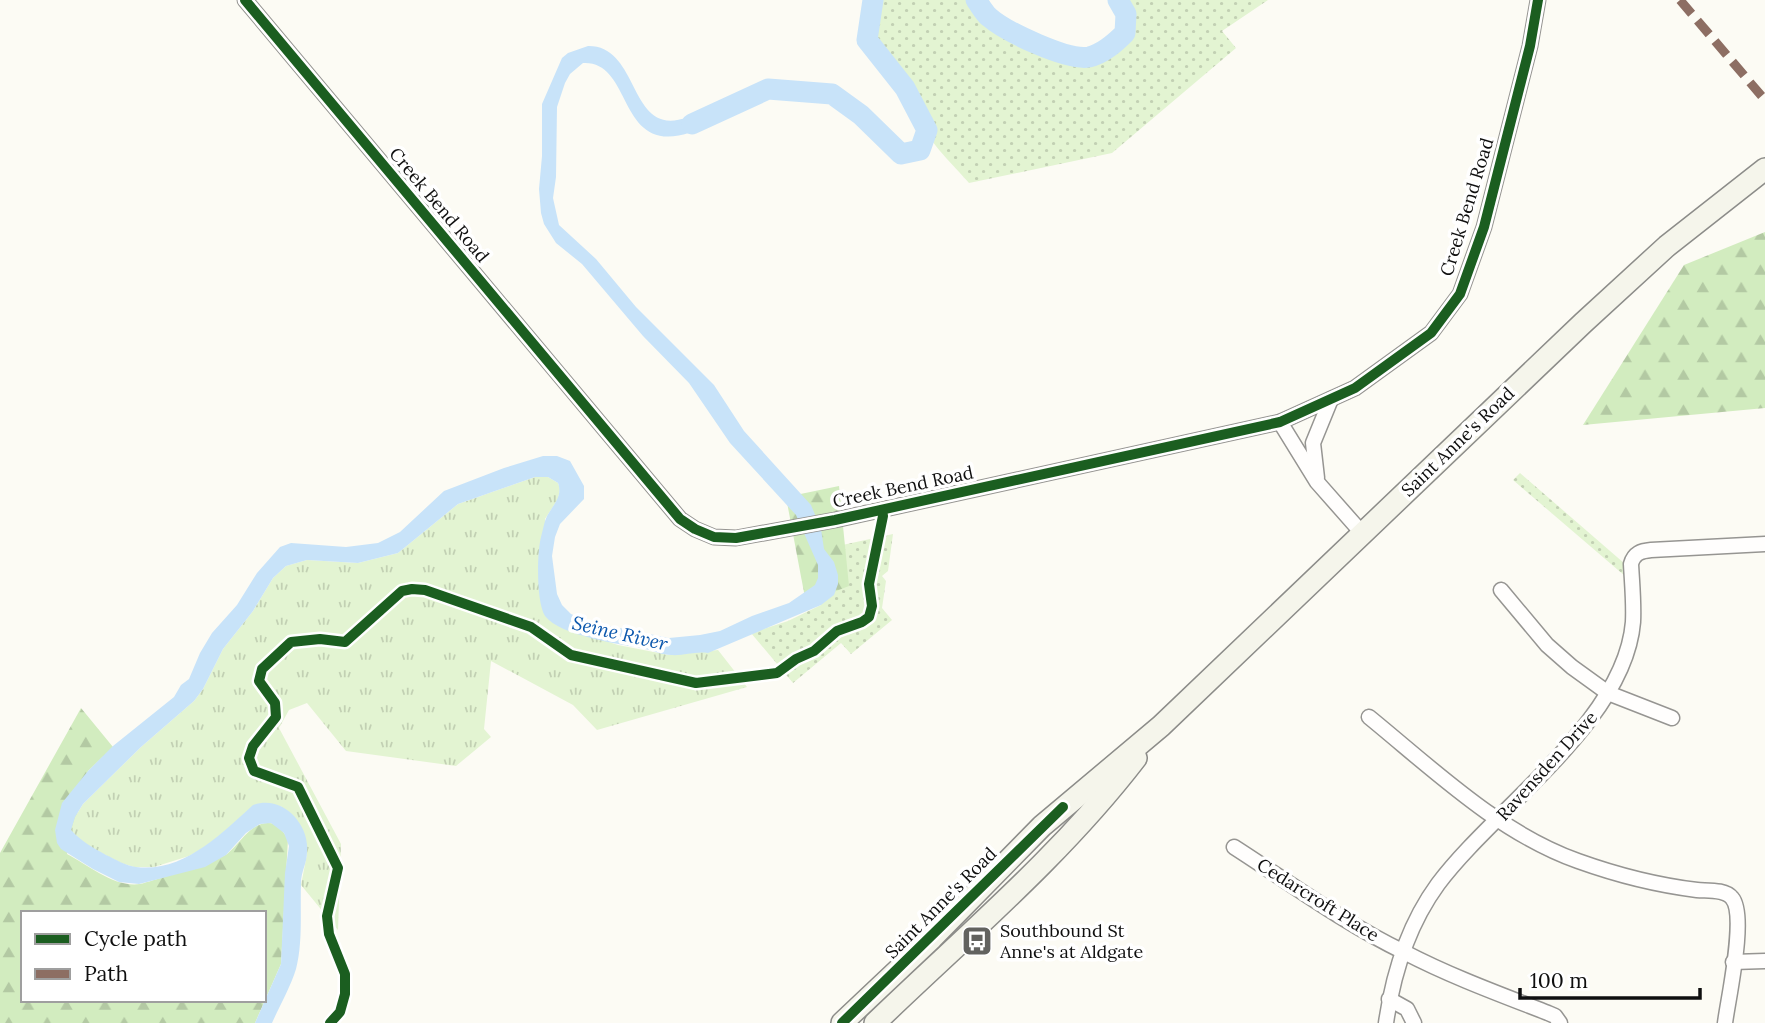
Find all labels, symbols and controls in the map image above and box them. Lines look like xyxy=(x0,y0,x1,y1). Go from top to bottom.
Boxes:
street label: Creek Bend Road xyxy=(1435,135,1499,279)
street label: Creek Bend Road xyxy=(385,142,494,267)
street label: Saint Anne's Road xyxy=(1396,382,1519,501)
street label: Creek Bend Road xyxy=(830,460,976,513)
water label: Seine River xyxy=(570,610,671,656)
street label: Ravensden Drive xyxy=(1491,706,1602,825)
street label: Saint Anne's Road xyxy=(880,842,1001,963)
street label: Cedarcroft Place xyxy=(1253,853,1384,947)
legend xyxy=(21,911,266,1002)
place label: Southbound St Anne's at Aldgate xyxy=(999,919,1143,963)
bus stop icon: Southbound St Anne's at Aldgate xyxy=(960,924,994,958)
text: Cycle path xyxy=(84,925,187,952)
scale bar xyxy=(1520,956,1700,1000)
text: Path xyxy=(84,960,128,987)
text: 100 m xyxy=(1530,967,1588,994)

